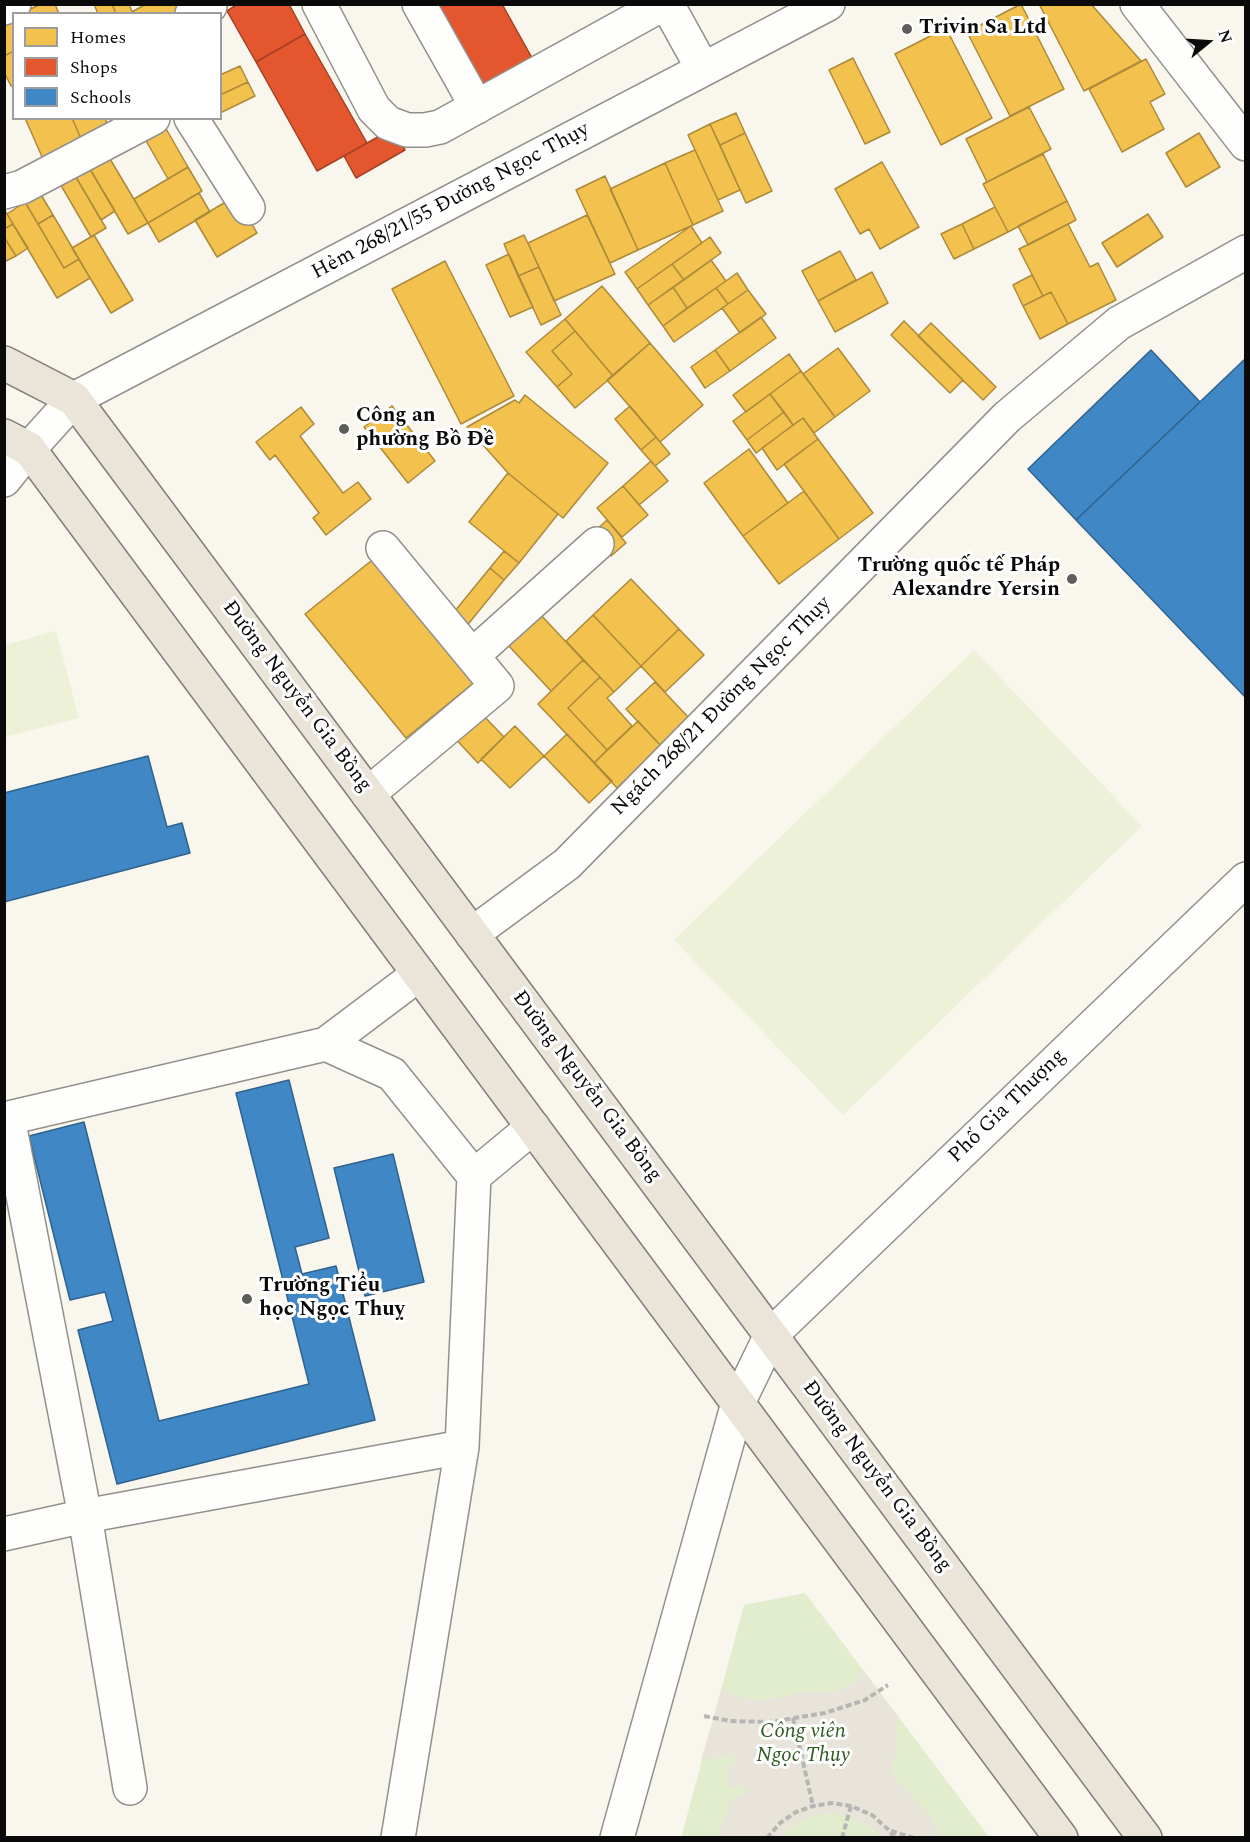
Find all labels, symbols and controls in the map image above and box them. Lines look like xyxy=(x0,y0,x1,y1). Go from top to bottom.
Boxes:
legend xyxy=(12,12,222,120)
north arrow xyxy=(1178,12,1238,72)
place label: Trivin Sa Ltd xyxy=(919,16,1047,42)
marker: Trivin Sa Ltd xyxy=(900,22,914,36)
text: Homes xyxy=(70,24,126,51)
text: N xyxy=(1212,27,1239,46)
text: Shops xyxy=(70,54,118,81)
text: Schools xyxy=(70,84,132,111)
street label: Hẻm 268/21/55 Đường Ngọc Thụy xyxy=(308,118,594,286)
place label: Công an phường Bồ Đề xyxy=(356,404,494,454)
marker: Công an phường Bồ Đề xyxy=(337,422,351,436)
place label: Trường quốc tế Pháp Alexandre Yersin xyxy=(858,554,1060,604)
marker: Trường quốc tế Pháp Alexandre Yersin xyxy=(1065,572,1079,586)
street label: Ngách 268/21 Đường Ngọc Thụy xyxy=(607,592,837,822)
street label: Đường Nguyễn Gia Bồng xyxy=(216,596,376,798)
street label: Đường Nguyễn Gia Bồng xyxy=(506,986,666,1188)
street label: Phố Gia Thượng xyxy=(944,1045,1072,1169)
place label: Trường Tiểu học Ngọc Thuỵ xyxy=(259,1274,405,1324)
marker: Trường Tiểu học Ngọc Thuỵ xyxy=(240,1292,254,1306)
street label: Đường Nguyễn Gia Bồng xyxy=(796,1376,956,1578)
park label: Công viên Ngọc Thụy xyxy=(756,1720,850,1770)

